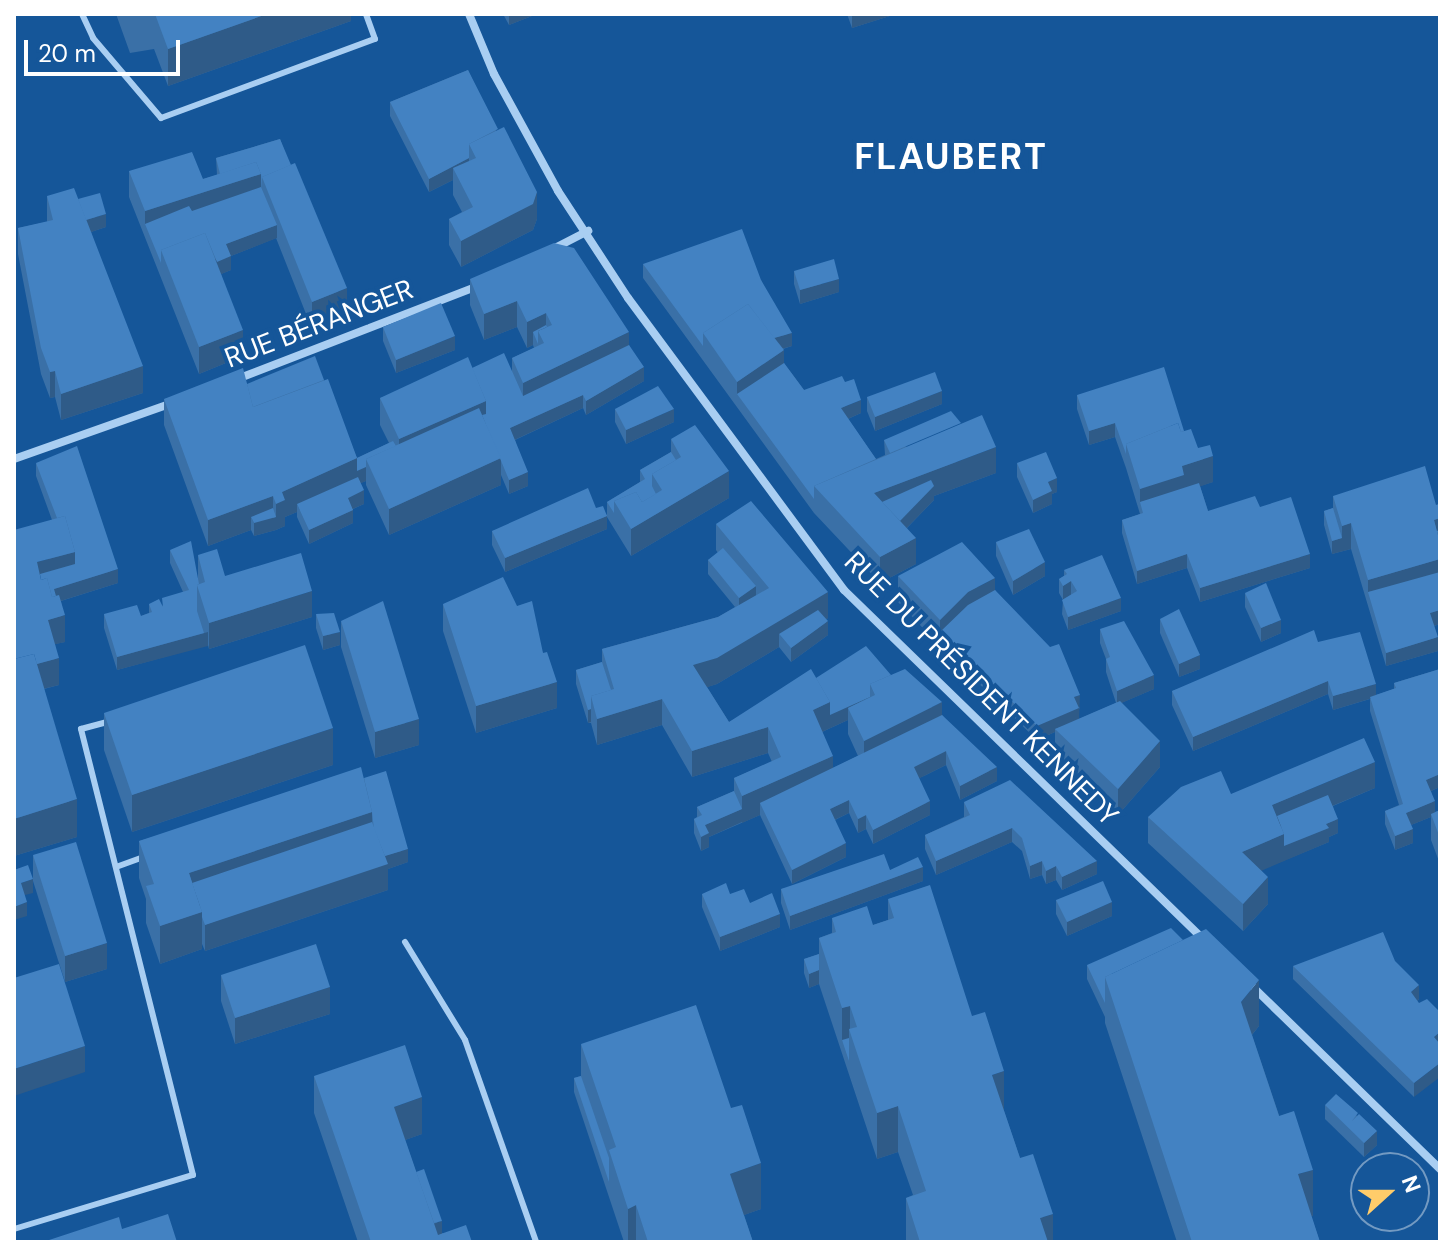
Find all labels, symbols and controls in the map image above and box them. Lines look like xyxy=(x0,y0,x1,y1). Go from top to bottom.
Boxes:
scale bar xyxy=(28,24,184,74)
text: 20 m xyxy=(38,38,96,69)
district label: FLAUBERT xyxy=(854,135,1048,179)
street label: RUE BÉRANGER xyxy=(220,273,418,375)
street label: RUE DU PRÉSIDENT KENNEDY xyxy=(837,545,1125,833)
north arrow xyxy=(1350,1152,1430,1232)
text: N xyxy=(1395,1171,1427,1197)

